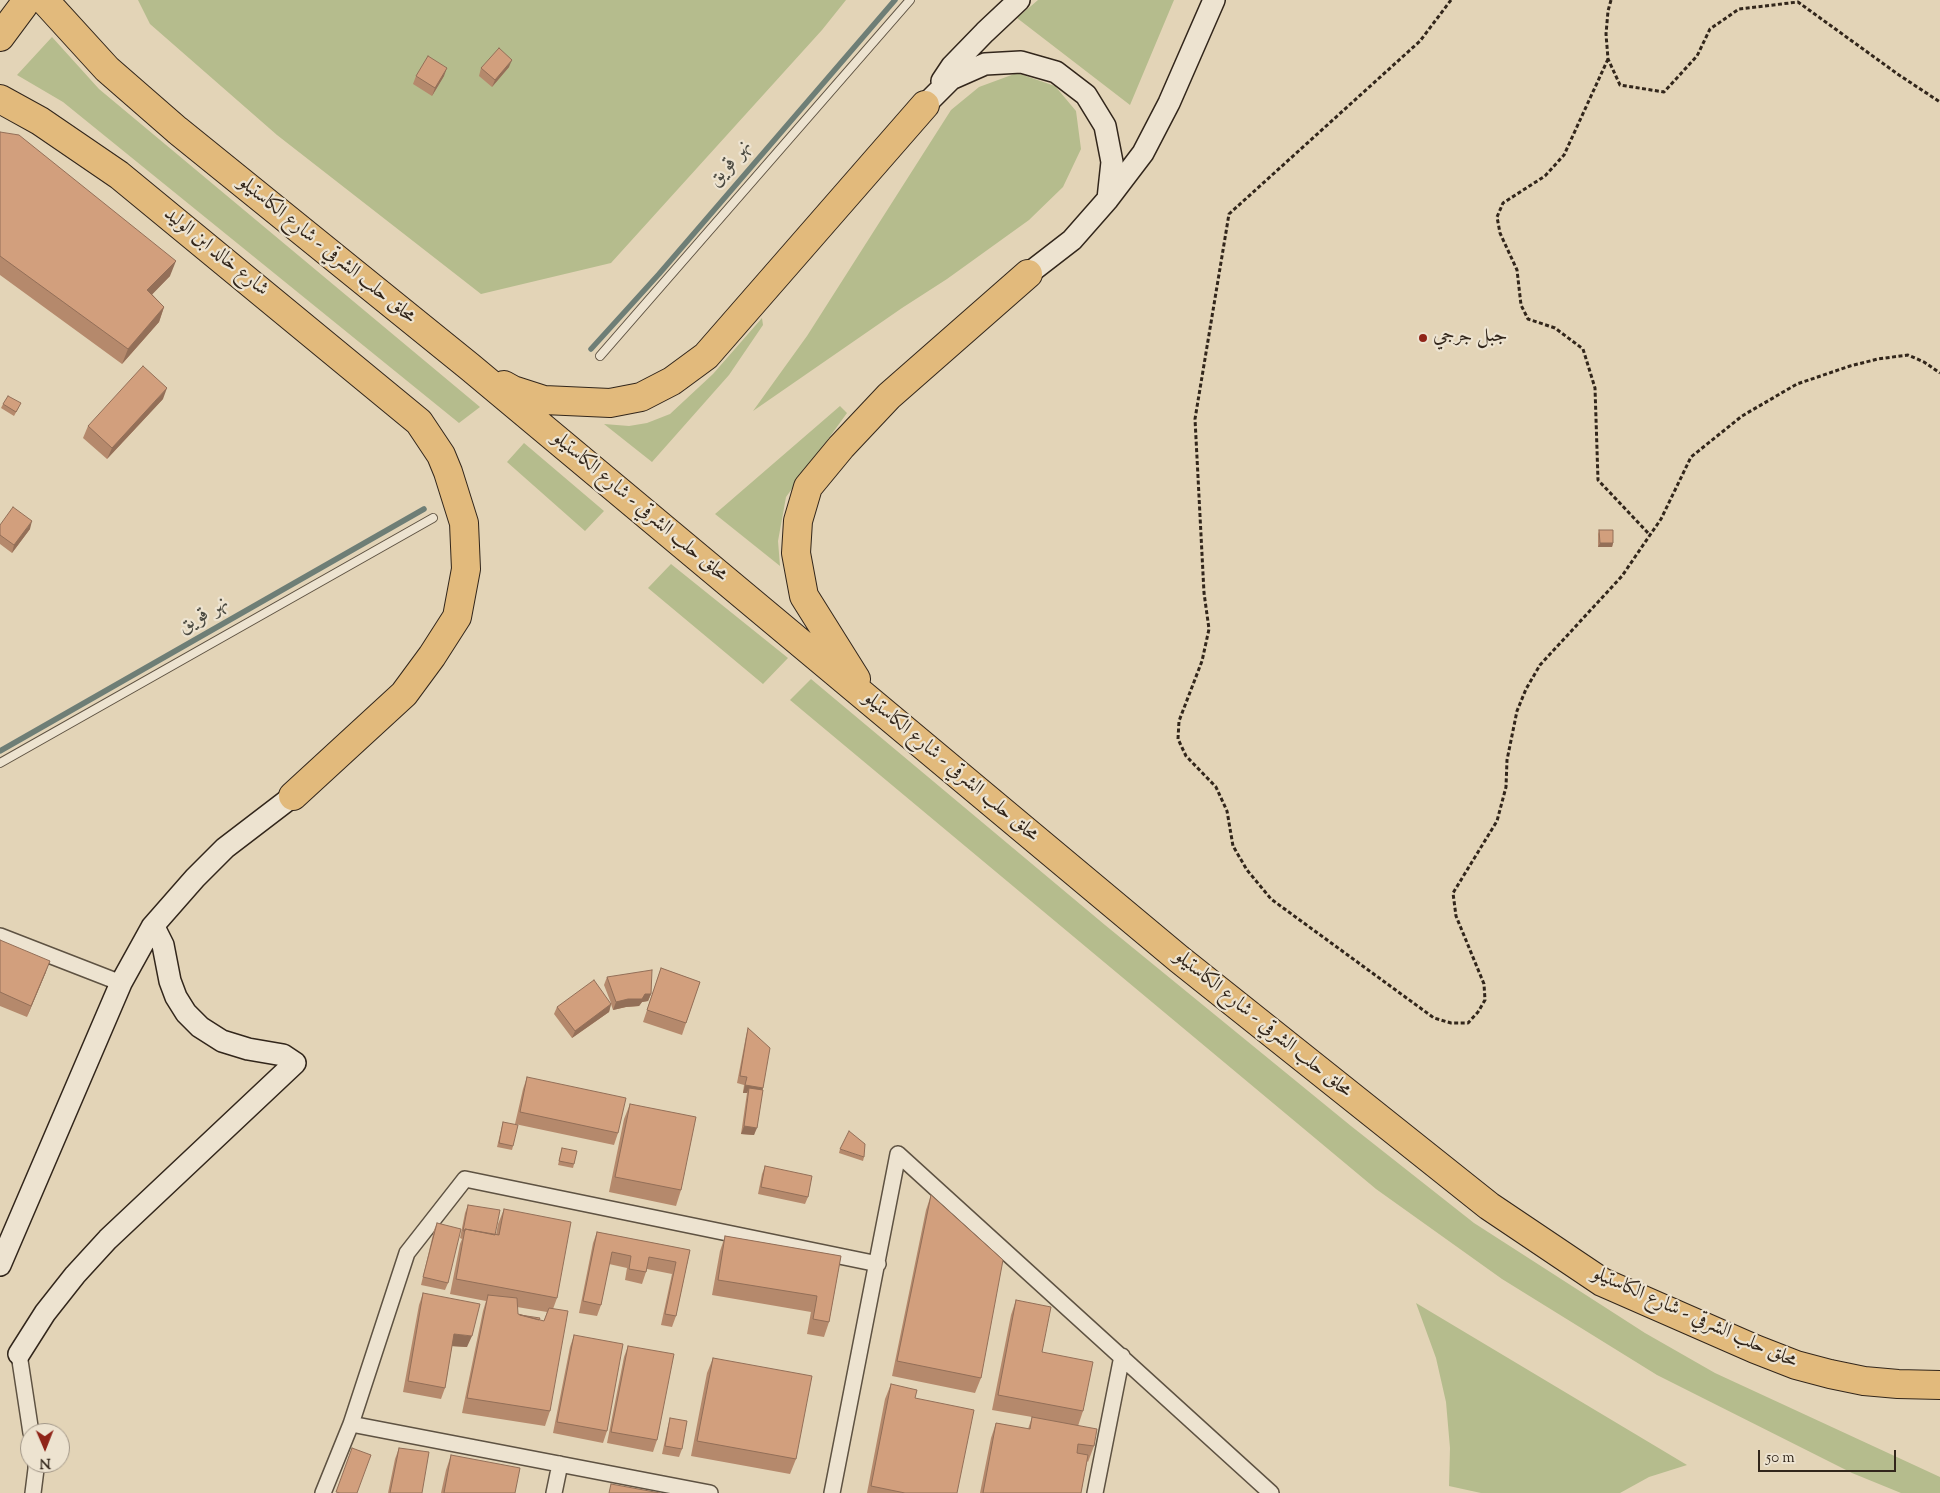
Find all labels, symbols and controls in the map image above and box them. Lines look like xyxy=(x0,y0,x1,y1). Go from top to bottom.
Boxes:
water label: نهر قويق xyxy=(703,135,759,193)
street label: محلق حلب الشرقي - شارع الكاستيلو xyxy=(232,172,420,330)
street label: شارع خالد ابن الوليد xyxy=(157,203,273,303)
place label: جبل جرجي xyxy=(1433,326,1508,350)
marker: جبل جرجي xyxy=(1417,332,1429,344)
street label: محلق حلب الشرقي - شارع الكاستيلو xyxy=(546,428,732,588)
water label: نهر قويق xyxy=(174,591,234,641)
street label: محلق حلب الشرقي - شارع الكاستيلو xyxy=(857,688,1043,848)
street label: محلق حلب الشرقي - شارع الكاستيلو xyxy=(1168,946,1356,1104)
street label: محلق حلب الشرقي - شارع الكاستيلو xyxy=(1588,1263,1800,1375)
north arrow xyxy=(20,1423,70,1473)
scale bar xyxy=(1760,1440,1898,1472)
text: 50 m xyxy=(1766,1448,1795,1469)
text: N xyxy=(39,1452,51,1472)

